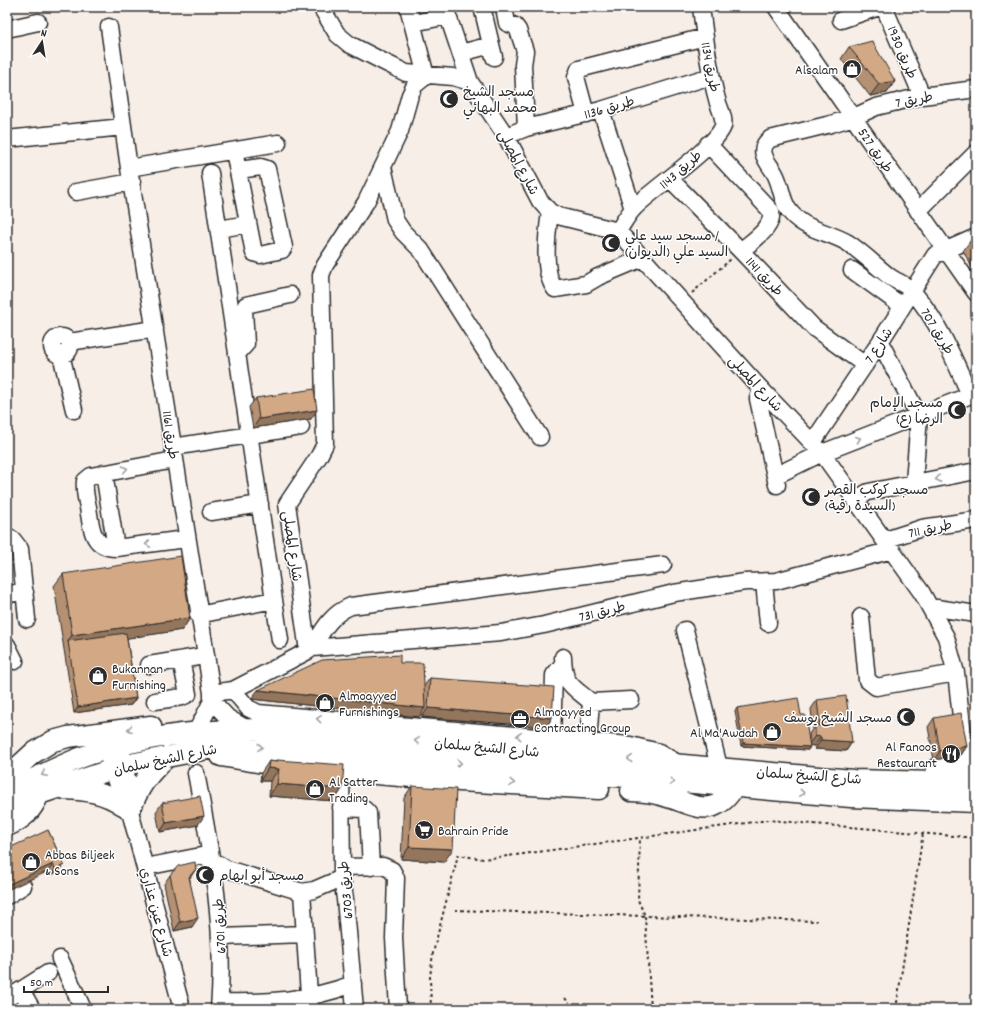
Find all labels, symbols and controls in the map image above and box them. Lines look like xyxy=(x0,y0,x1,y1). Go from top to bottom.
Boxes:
north arrow xyxy=(22,22,62,62)
street label: طريق 1930 xyxy=(881,23,921,82)
text: N xyxy=(39,26,49,43)
street label: طريق 1134 xyxy=(694,41,724,94)
shop icon: Alsalam xyxy=(841,58,863,80)
place label: Alsalam xyxy=(795,61,838,81)
place label: مسجد الشيخ محمد البهائي xyxy=(463,83,537,120)
mosque icon: مسجد الشيخ محمد البهائي xyxy=(438,88,460,110)
street label: طريق 7 xyxy=(894,88,935,114)
street label: طريق 1136 xyxy=(582,92,637,126)
street label: طريق 527 xyxy=(852,125,897,178)
street label: شارع المصلى xyxy=(492,127,543,199)
street label: طريق 1143 xyxy=(656,146,707,195)
place label: مسجد سيد علي / السيد علي (الديوان) xyxy=(625,227,728,264)
mosque icon: مسجد سيد علي / السيد علي (الديوان) xyxy=(600,232,622,254)
street label: طريق 1141 xyxy=(740,253,787,302)
street label: طريق 707 xyxy=(915,305,958,359)
street label: شارع 7 xyxy=(861,324,899,368)
street label: شارع المصلى xyxy=(723,352,786,417)
place label: مسجد الإمام الرضا (ع) xyxy=(870,394,943,430)
mosque icon: مسجد الإمام الرضا (ع) xyxy=(946,399,968,421)
street label: طريق 1161 xyxy=(156,410,182,461)
one-way arrow xyxy=(855,435,862,443)
one-way arrow xyxy=(122,465,128,473)
one-way arrow xyxy=(935,474,941,482)
place label: مسجد كوكب القصر (السيدة رقية) xyxy=(824,481,928,517)
mosque icon: مسجد كوكب القصر (السيدة رقية) xyxy=(800,486,822,508)
street label: شارع المصلى xyxy=(276,510,306,583)
street label: طريق 711 xyxy=(907,516,954,544)
one-way arrow xyxy=(145,539,151,548)
street label: طريق 731 xyxy=(577,598,628,628)
place label: Bukannan Furnishing xyxy=(112,660,166,696)
shop icon: Bukannan Furnishing xyxy=(87,665,109,687)
place label: Almoayyed Furnishings xyxy=(339,687,399,723)
shop icon: Almoayyed Furnishings xyxy=(314,692,336,714)
place label: Almoayyed Contracting Group xyxy=(534,703,631,739)
mosque icon: مسجد الشيخ يوسف xyxy=(895,706,917,728)
office icon: Almoayyed Contracting Group xyxy=(509,708,531,730)
place label: مسجد الشيخ يوسف xyxy=(784,709,892,729)
one-way arrow xyxy=(316,715,322,724)
shop icon: Al Ma'Awdah xyxy=(761,721,783,743)
one-way arrow xyxy=(127,724,133,733)
place label: Al Ma'Awdah xyxy=(690,724,758,744)
one-way arrow xyxy=(516,731,522,740)
street label: شارع الشيخ سلمان xyxy=(433,734,540,764)
one-way arrow xyxy=(414,736,420,745)
place label: Al Fanoos Restaurant xyxy=(877,738,937,774)
street label: شارع الشيخ سلمان xyxy=(112,740,219,782)
one-way arrow xyxy=(257,743,263,751)
restaurant icon: Al Fanoos Restaurant xyxy=(940,743,962,765)
one-way arrow xyxy=(627,755,633,764)
one-way arrow xyxy=(456,758,462,767)
street label: شارع الشيخ سلمان xyxy=(756,763,862,791)
one-way arrow xyxy=(41,769,48,777)
place label: Al Satter Trading xyxy=(329,773,378,809)
one-way arrow xyxy=(669,777,675,786)
shop icon: Al Satter Trading xyxy=(304,778,326,800)
one-way arrow xyxy=(509,779,515,788)
one-way arrow xyxy=(799,789,805,798)
supermarket icon: Bahrain Pride xyxy=(413,819,435,841)
place label: Bahrain Pride xyxy=(438,822,508,842)
place label: Abbas Biljeek & Sons xyxy=(45,846,115,882)
shop icon: Abbas Biljeek & Sons xyxy=(20,851,42,873)
street label: طريق 6703 xyxy=(334,860,360,920)
mosque icon: مسجد أبو ابهام xyxy=(194,864,216,886)
street label: شارع عين عذاري xyxy=(134,866,177,959)
place label: مسجد أبو ابهام xyxy=(219,867,304,887)
street label: طريق 6701 xyxy=(210,898,232,954)
scale bar xyxy=(24,968,108,994)
text: 50 m xyxy=(30,975,53,992)

